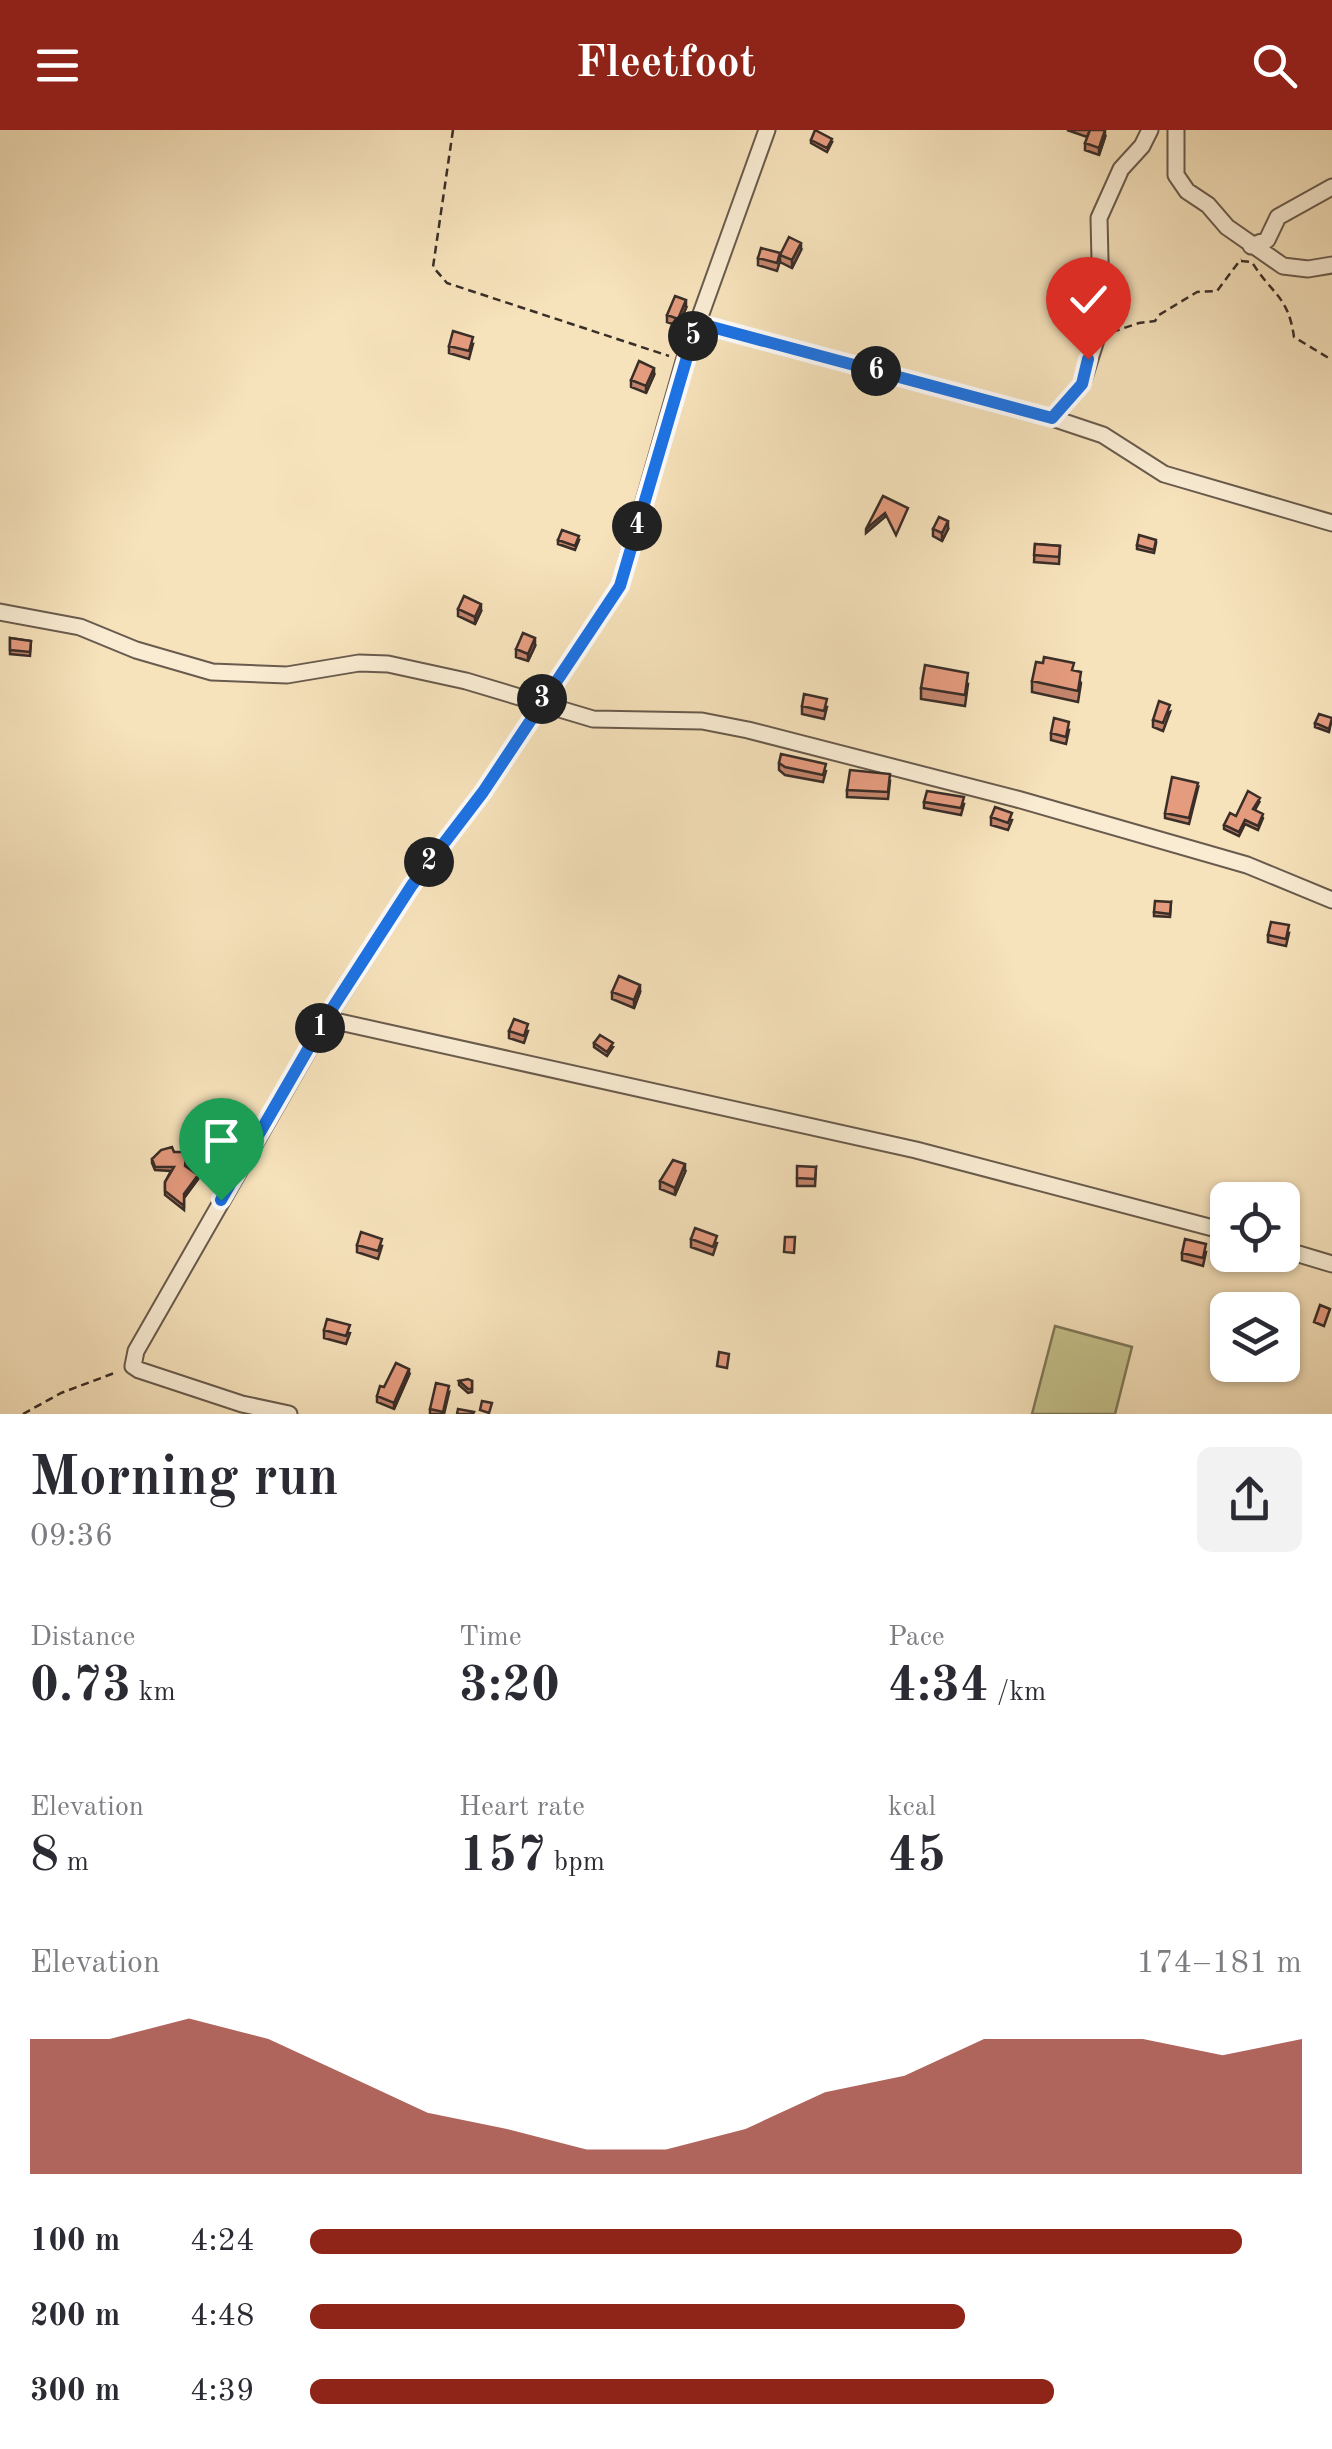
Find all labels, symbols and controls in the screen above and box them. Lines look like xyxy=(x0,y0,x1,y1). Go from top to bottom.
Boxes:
icon: menu xyxy=(30,38,85,93)
icon: search xyxy=(1247,38,1302,93)
text: Fleetfoot xyxy=(576,42,756,87)
pin xyxy=(1046,257,1131,360)
icon: check xyxy=(1061,272,1116,327)
pin: 5 xyxy=(668,311,718,361)
text: 5 xyxy=(685,322,701,350)
pin: 6 xyxy=(851,346,901,396)
text: 6 xyxy=(868,357,884,385)
pin: 4 xyxy=(612,501,662,551)
text: 4 xyxy=(629,512,645,540)
pin: 3 xyxy=(517,674,567,724)
text: 3 xyxy=(534,685,550,713)
pin: 2 xyxy=(404,837,454,887)
text: 2 xyxy=(421,848,437,876)
pin: 1 xyxy=(295,1003,345,1053)
text: 1 xyxy=(312,1014,328,1042)
pin xyxy=(179,1098,264,1201)
icon: arrive xyxy=(194,1113,249,1168)
map controls xyxy=(1210,1182,1300,1382)
button: locate xyxy=(1210,1182,1300,1272)
button: layers xyxy=(1210,1292,1300,1382)
button: share xyxy=(1197,1447,1302,1552)
text: Morning run xyxy=(30,1452,339,1507)
text: 09:36 xyxy=(30,1521,113,1553)
text: Distance xyxy=(30,1624,135,1652)
text: Time xyxy=(459,1624,522,1652)
text: Pace xyxy=(888,1624,945,1652)
text: 0.73 xyxy=(30,1662,131,1712)
text: 3:20 xyxy=(459,1662,560,1712)
text: 4:34 xyxy=(888,1662,989,1712)
text: km xyxy=(131,1679,176,1707)
text: /km xyxy=(989,1679,1046,1707)
text: Elevation xyxy=(30,1794,144,1822)
text: Heart rate xyxy=(459,1794,585,1822)
text: kcal xyxy=(888,1794,936,1822)
text: 8 xyxy=(30,1832,59,1882)
text: 157 xyxy=(459,1832,546,1882)
text: 45 xyxy=(888,1832,946,1882)
text: m xyxy=(59,1849,89,1877)
text: bpm xyxy=(546,1849,605,1877)
text: Elevation xyxy=(30,1948,160,1980)
text: 174–181 m xyxy=(1136,1948,1302,1980)
text: 100 m xyxy=(30,2226,120,2258)
text: 4:24 xyxy=(190,2226,255,2258)
text: 200 m xyxy=(30,2301,120,2333)
text: 4:48 xyxy=(190,2301,255,2333)
text: 300 m xyxy=(30,2376,120,2408)
text: 4:39 xyxy=(190,2376,255,2408)

